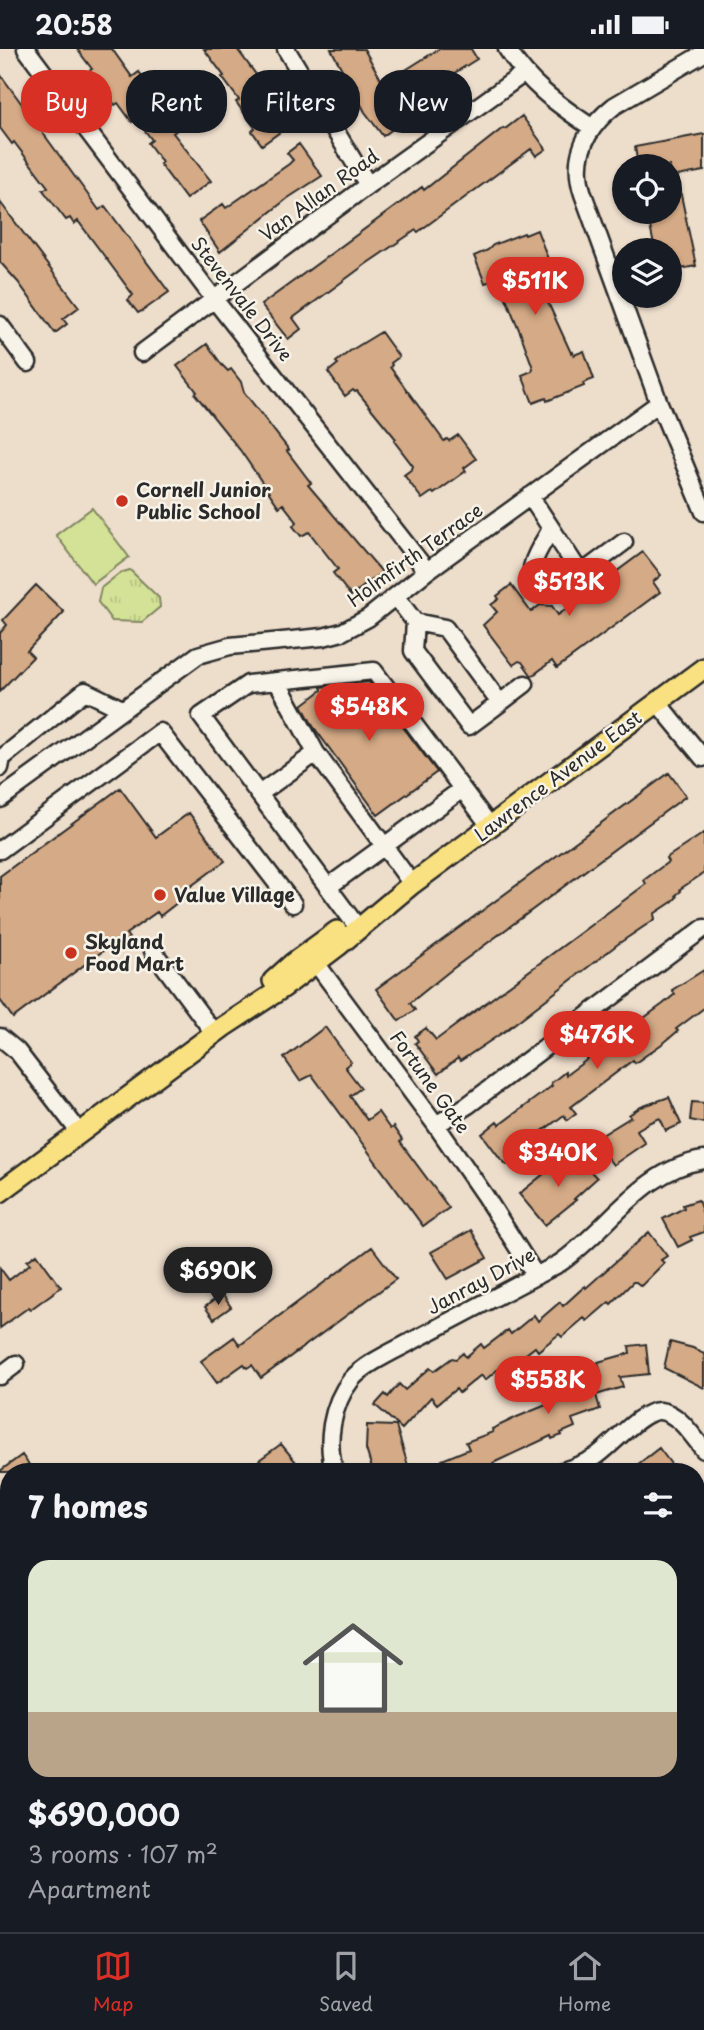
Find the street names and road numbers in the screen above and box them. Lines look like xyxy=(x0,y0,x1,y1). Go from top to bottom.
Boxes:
street label: Van Allan Road xyxy=(253,141,384,247)
street label: Stevenvale Drive xyxy=(185,230,300,366)
street label: Holmfirth Terrace xyxy=(341,495,488,613)
street label: Lawrence Avenue East xyxy=(468,703,647,848)
street label: Fortune Gate xyxy=(384,1024,478,1139)
street label: Janray Drive xyxy=(421,1240,540,1320)

